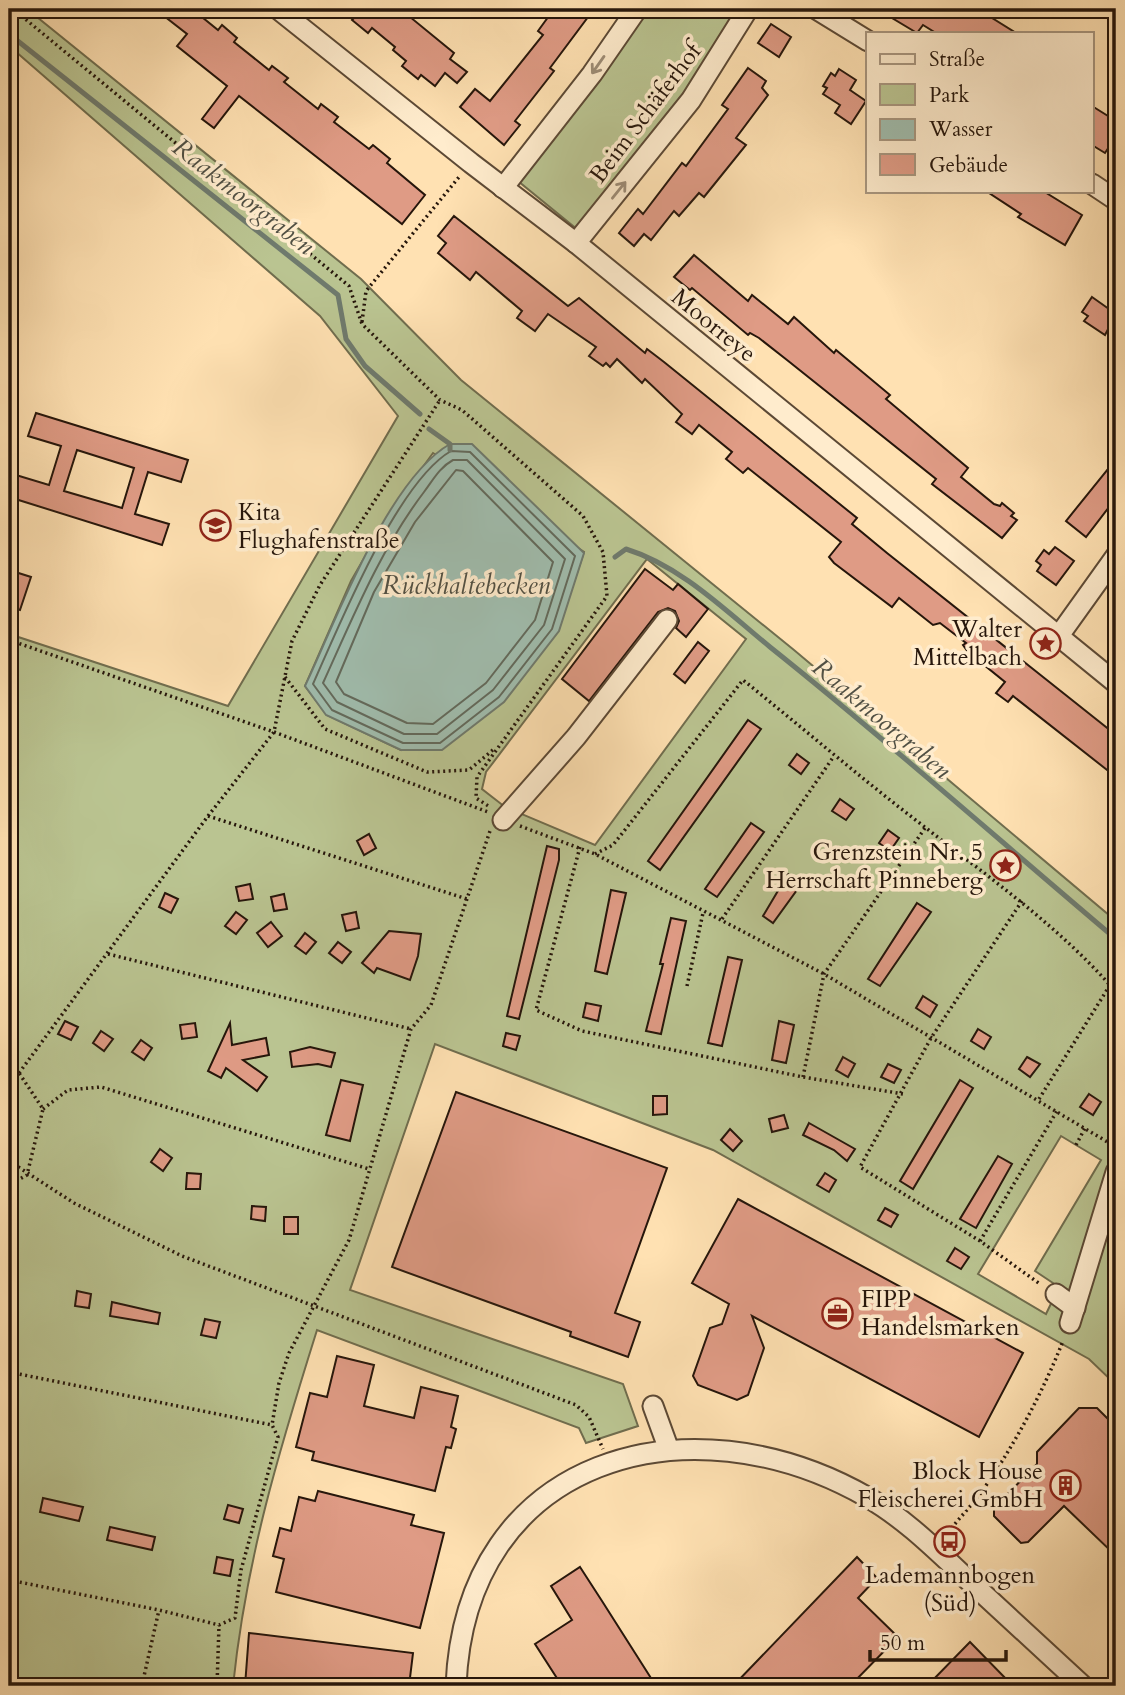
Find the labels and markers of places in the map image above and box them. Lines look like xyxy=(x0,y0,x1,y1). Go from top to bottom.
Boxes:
place label: Kita Flughafenstraße xyxy=(238,496,400,557)
school or university icon: Kita Flughafenstraße xyxy=(198,509,232,543)
place label: Walter Mittelbach xyxy=(913,613,1022,674)
place icon: Walter Mittelbach xyxy=(1028,626,1062,660)
place label: Grenzstein Nr. 5 Herrschaft Pinneberg xyxy=(766,836,984,897)
place icon: Grenzstein Nr. 5 Herrschaft Pinneberg xyxy=(989,849,1023,883)
place label: FIPP Handelsmarken xyxy=(861,1283,1020,1344)
office icon: FIPP Handelsmarken xyxy=(821,1296,855,1330)
place label: Block House Fleischerei GmbH xyxy=(857,1455,1043,1516)
building icon: Block House Fleischerei GmbH xyxy=(1049,1468,1083,1502)
bus stop icon: Lademannbogen (Süd) xyxy=(933,1524,967,1558)
place label: Lademannbogen (Süd) xyxy=(865,1559,1036,1620)

